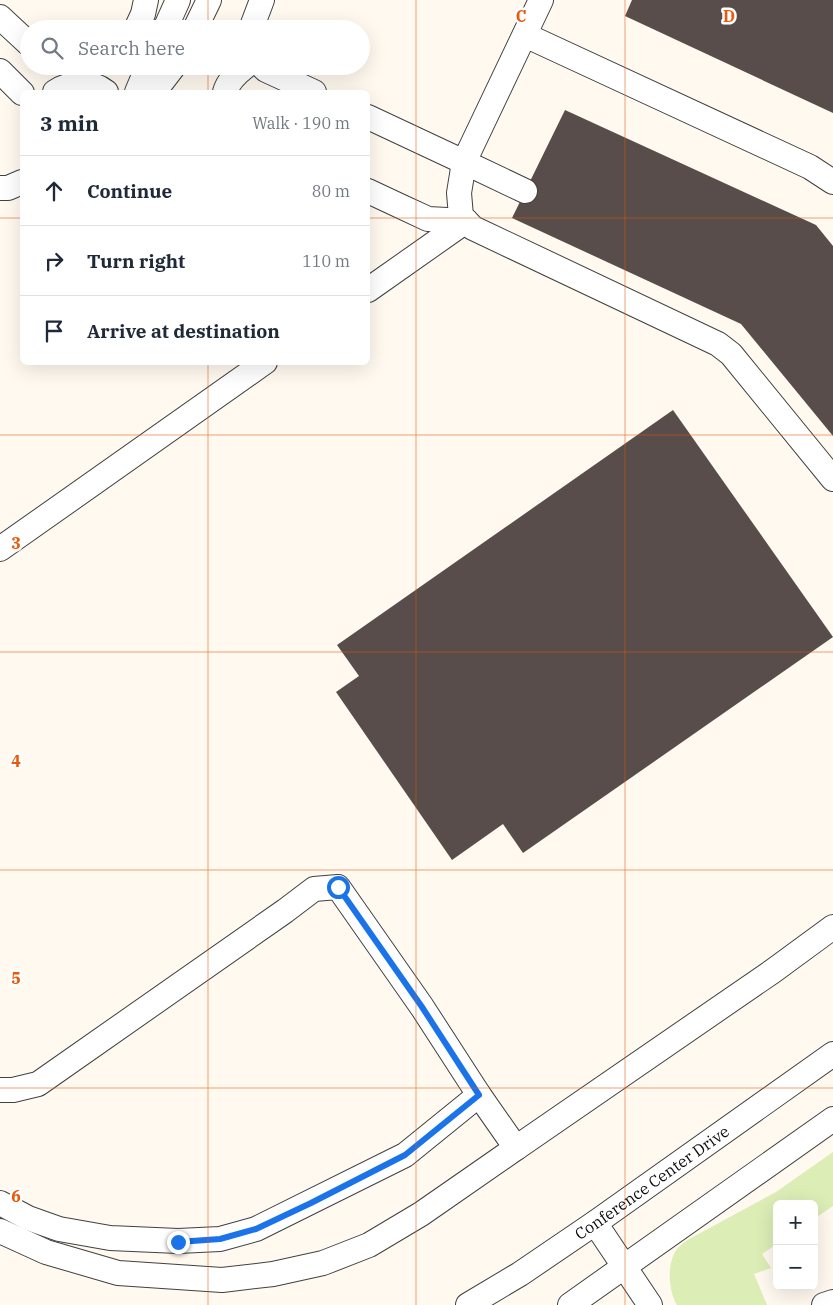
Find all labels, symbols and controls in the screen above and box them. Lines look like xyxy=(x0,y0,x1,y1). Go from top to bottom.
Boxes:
text: C xyxy=(516,6,526,26)
text: D xyxy=(723,6,735,26)
search box xyxy=(20,20,370,75)
icon: search xyxy=(38,34,66,62)
text: Search here xyxy=(78,36,185,60)
text: 3 min xyxy=(40,109,99,137)
text: Walk · 190 m xyxy=(252,113,350,133)
icon: ahead xyxy=(40,177,68,205)
text: Continue xyxy=(87,179,172,203)
text: 80 m xyxy=(312,181,350,201)
icon: right xyxy=(40,247,68,275)
text: Turn right xyxy=(87,249,185,273)
text: 110 m xyxy=(302,251,350,271)
icon: arrive xyxy=(40,317,68,345)
text: Arrive at destination xyxy=(87,319,280,343)
text: 3 xyxy=(11,533,21,553)
text: 4 xyxy=(11,751,21,771)
route start xyxy=(327,876,350,899)
text: 5 xyxy=(11,968,21,988)
street label: Conference Center Drive xyxy=(571,1121,733,1244)
text: 6 xyxy=(11,1186,21,1206)
map controls xyxy=(773,1200,818,1290)
button: + xyxy=(773,1200,818,1245)
route end xyxy=(167,1231,190,1254)
button: − xyxy=(773,1245,818,1290)

